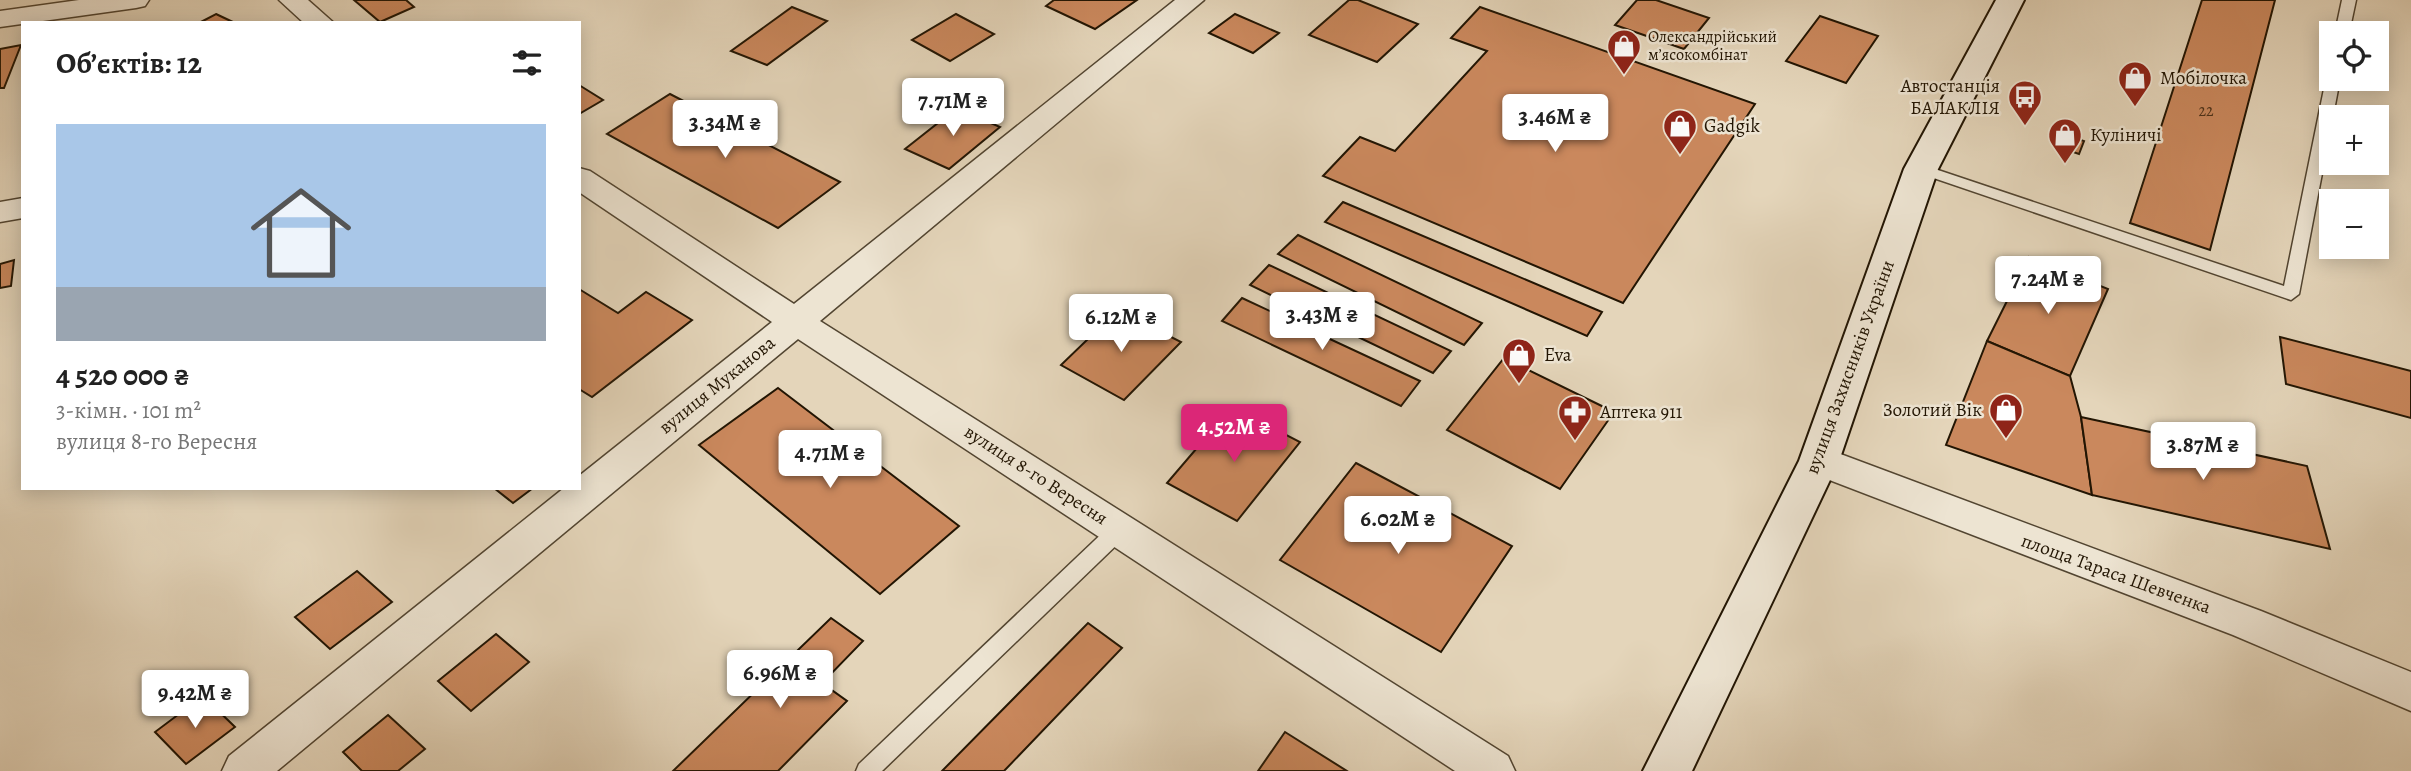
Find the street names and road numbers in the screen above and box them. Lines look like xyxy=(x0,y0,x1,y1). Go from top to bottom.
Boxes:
street label: вулиця Захисників України xyxy=(1799,256,1901,478)
street label: вулиця Муканова xyxy=(653,330,781,440)
street label: вулиця 8-го Вересня xyxy=(959,419,1113,531)
street label: площа Тараса Шевченка xyxy=(2018,528,2215,621)

